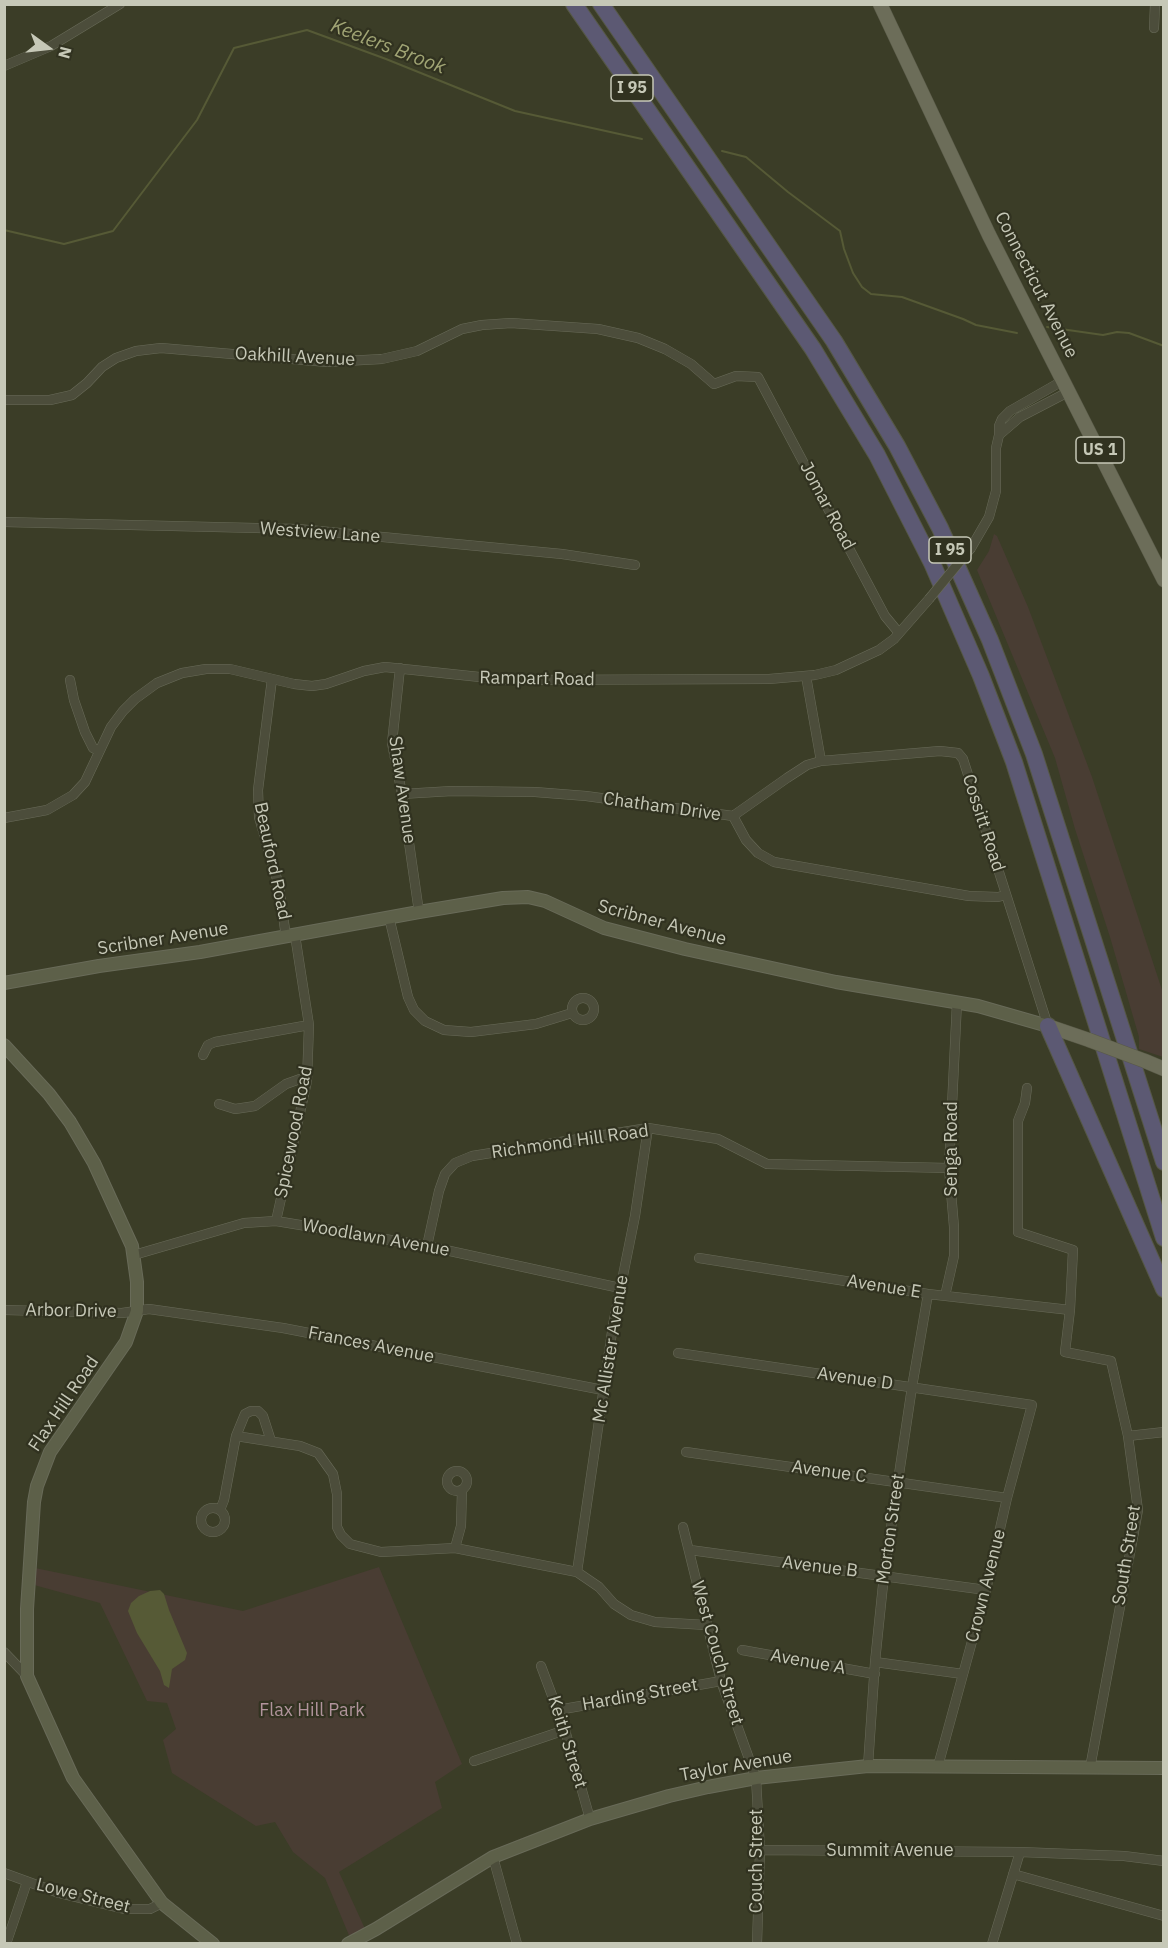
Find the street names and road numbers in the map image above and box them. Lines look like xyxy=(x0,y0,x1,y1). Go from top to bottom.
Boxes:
road number: I 95 xyxy=(611,75,653,101)
street label: Connecticut Avenue xyxy=(990,208,1082,362)
street label: Oakhill Avenue xyxy=(234,343,356,371)
road number: US 1 xyxy=(1076,437,1124,463)
street label: Jomar Road xyxy=(795,458,859,554)
street label: Westview Lane xyxy=(259,518,381,548)
road number: I 95 xyxy=(929,537,971,563)
street label: Rampart Road xyxy=(479,667,595,691)
street label: Shaw Avenue xyxy=(384,735,420,845)
street label: Cossitt Road xyxy=(957,771,1009,875)
street label: Chatham Drive xyxy=(602,788,722,826)
street label: Beauford Road xyxy=(249,800,295,922)
street label: Scribner Avenue xyxy=(595,895,729,951)
street label: Scribner Avenue xyxy=(96,918,230,960)
street label: Spicewood Road xyxy=(271,1064,317,1200)
street label: Senga Road xyxy=(941,1101,963,1197)
street label: Richmond Hill Road xyxy=(490,1120,650,1164)
street label: Woodlawn Avenue xyxy=(301,1214,451,1262)
street label: Avenue E xyxy=(845,1270,923,1304)
street label: Mc Allister Avenue xyxy=(589,1274,633,1424)
street label: Arbor Drive xyxy=(25,1299,117,1323)
street label: Frances Avenue xyxy=(306,1322,436,1368)
street label: Flax Hill Road xyxy=(24,1352,104,1456)
street label: Avenue D xyxy=(816,1363,894,1395)
street label: Avenue C xyxy=(790,1456,868,1488)
street label: Morton Street xyxy=(873,1472,909,1586)
street label: South Street xyxy=(1108,1503,1146,1607)
street label: Crown Avenue xyxy=(961,1527,1011,1645)
street label: Avenue B xyxy=(781,1552,859,1582)
street label: West Couch Street xyxy=(686,1578,748,1728)
street label: Avenue A xyxy=(769,1645,847,1679)
street label: Harding Street xyxy=(580,1674,700,1716)
street label: Keith Street xyxy=(543,1693,591,1791)
street label: Taylor Avenue xyxy=(678,1746,794,1786)
street label: Couch Street xyxy=(746,1809,768,1913)
street label: Summit Avenue xyxy=(826,1840,954,1862)
street label: Lowe Street xyxy=(34,1874,132,1918)

